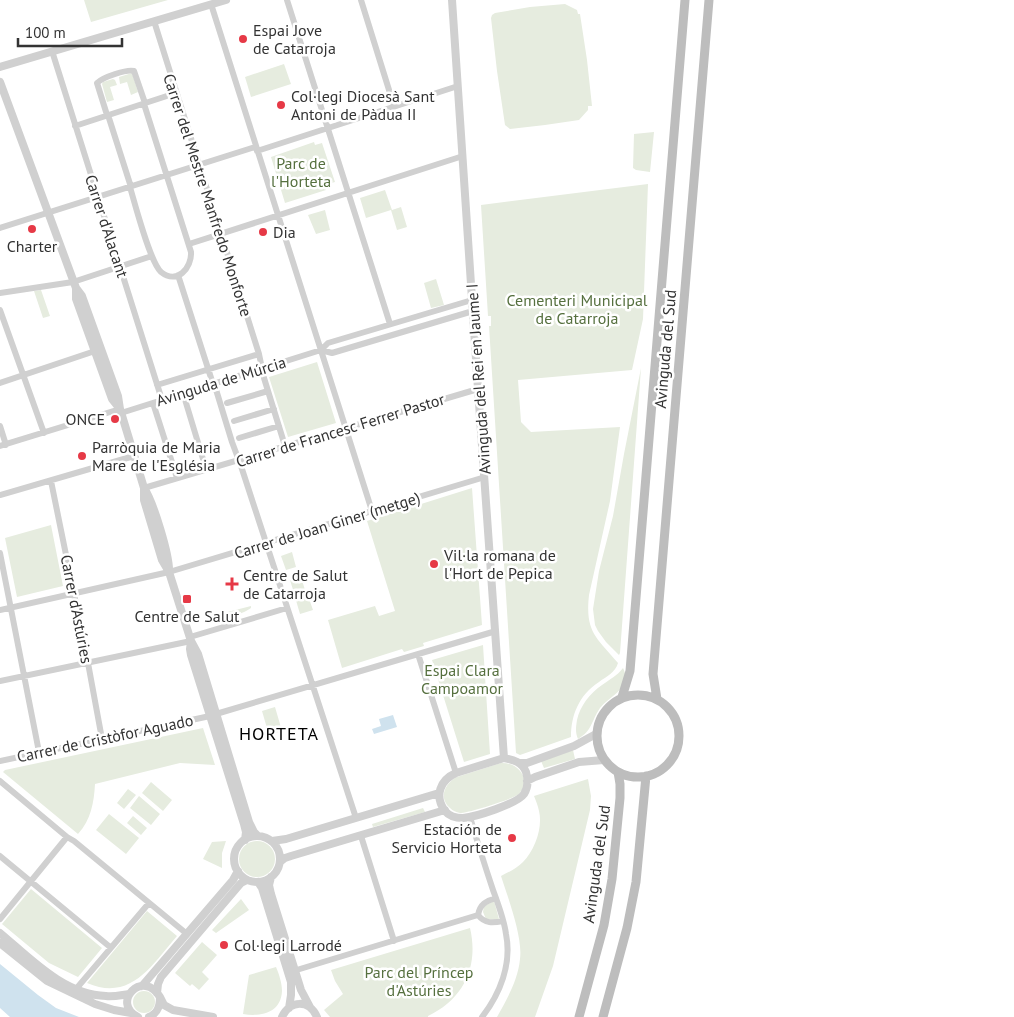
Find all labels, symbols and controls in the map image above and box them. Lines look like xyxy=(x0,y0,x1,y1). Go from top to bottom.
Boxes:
scale bar xyxy=(18,15,121,47)
place label: Espai Jove de Catarroja xyxy=(253,20,336,58)
text: 100 m xyxy=(25,23,66,42)
marker: Espai Jove de Catarroja xyxy=(237,33,249,45)
street label: Carrer del Mestre Manfredo Monforte xyxy=(159,71,257,319)
place label: Col·legi Diocesà Sant Antoni de Pàdua II xyxy=(291,86,435,124)
marker: Col·legi Diocesà Sant Antoni de Pàdua II xyxy=(275,99,287,111)
park label: Parc de l'Horteta xyxy=(271,153,331,191)
street label: Carrer d'Alacant xyxy=(81,172,133,280)
place label: Dia xyxy=(273,222,296,242)
marker: Charter xyxy=(26,223,38,235)
marker: Dia xyxy=(257,226,269,238)
place label: Charter xyxy=(7,236,58,256)
street label: Avinguda del Rei en Jaume I xyxy=(461,283,495,475)
street label: Avinguda del Sud xyxy=(650,289,680,409)
park label: Cementeri Municipal de Catarroja xyxy=(506,290,648,328)
street label: Avinguda de Múrcia xyxy=(154,352,288,410)
street label: Carrer de Francesc Ferrer Pastor xyxy=(233,389,447,471)
place label: ONCE xyxy=(66,409,105,429)
marker: ONCE xyxy=(109,413,121,425)
place label: Parròquia de Maria Mare de l'Església xyxy=(92,437,221,475)
marker: Parròquia de Maria Mare de l'Església xyxy=(76,450,88,462)
street label: Carrer de Joan Giner (metge) xyxy=(232,487,422,563)
place label: Vil·la romana de l'Hort de Pepica xyxy=(443,545,556,583)
street label: Carrer d'Astúries xyxy=(57,553,97,665)
marker: Vil·la romana de l'Hort de Pepica xyxy=(428,558,440,570)
place label: Centre de Salut de Catarroja xyxy=(243,565,348,603)
marker: Centre de Salut de Catarroja xyxy=(225,577,239,591)
marker: Centre de Salut xyxy=(181,593,193,605)
place label: Centre de Salut xyxy=(135,606,240,626)
park label: Espai Clara Campoamor xyxy=(421,660,504,698)
street label: Carrer de Cristòfor Aguado xyxy=(15,710,195,766)
district label: HORTETA xyxy=(239,722,319,745)
street label: Avinguda del Sud xyxy=(578,804,614,924)
place label: Estación de Servicio Horteta xyxy=(392,819,502,857)
marker: Estación de Servicio Horteta xyxy=(506,832,518,844)
place label: Col·legi Larrodé xyxy=(234,935,342,955)
marker: Col·legi Larrodé xyxy=(218,939,230,951)
park label: Parc del Príncep d'Astúries xyxy=(364,962,474,1000)

